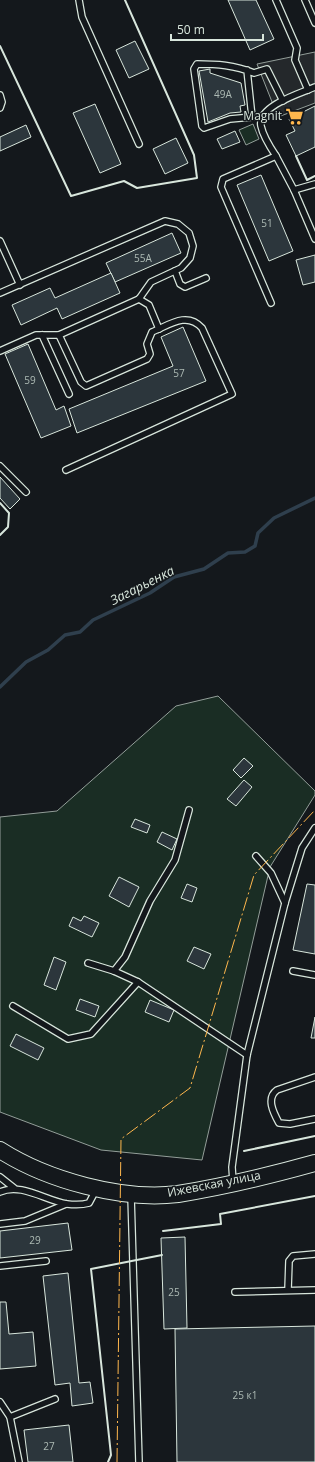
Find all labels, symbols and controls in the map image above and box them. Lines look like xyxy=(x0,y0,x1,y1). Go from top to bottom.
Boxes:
scale bar xyxy=(171,16,263,42)
text: 50 m xyxy=(177,21,205,38)
house number: 49А xyxy=(214,87,233,101)
supermarket icon: Magnit xyxy=(285,106,305,126)
place label: Magnit xyxy=(243,107,282,124)
house number: 51 xyxy=(261,216,273,230)
house number: 55А xyxy=(134,251,153,265)
house number: 57 xyxy=(173,366,185,380)
house number: 59 xyxy=(24,373,36,387)
water label: Загарьенка xyxy=(106,561,178,609)
street label: Ижевская улица xyxy=(166,1166,262,1201)
house number: 29 xyxy=(29,1233,41,1247)
house number: 25 xyxy=(168,1285,180,1299)
house number: 25 к1 xyxy=(233,1388,257,1402)
house number: 27 xyxy=(43,1439,55,1453)

